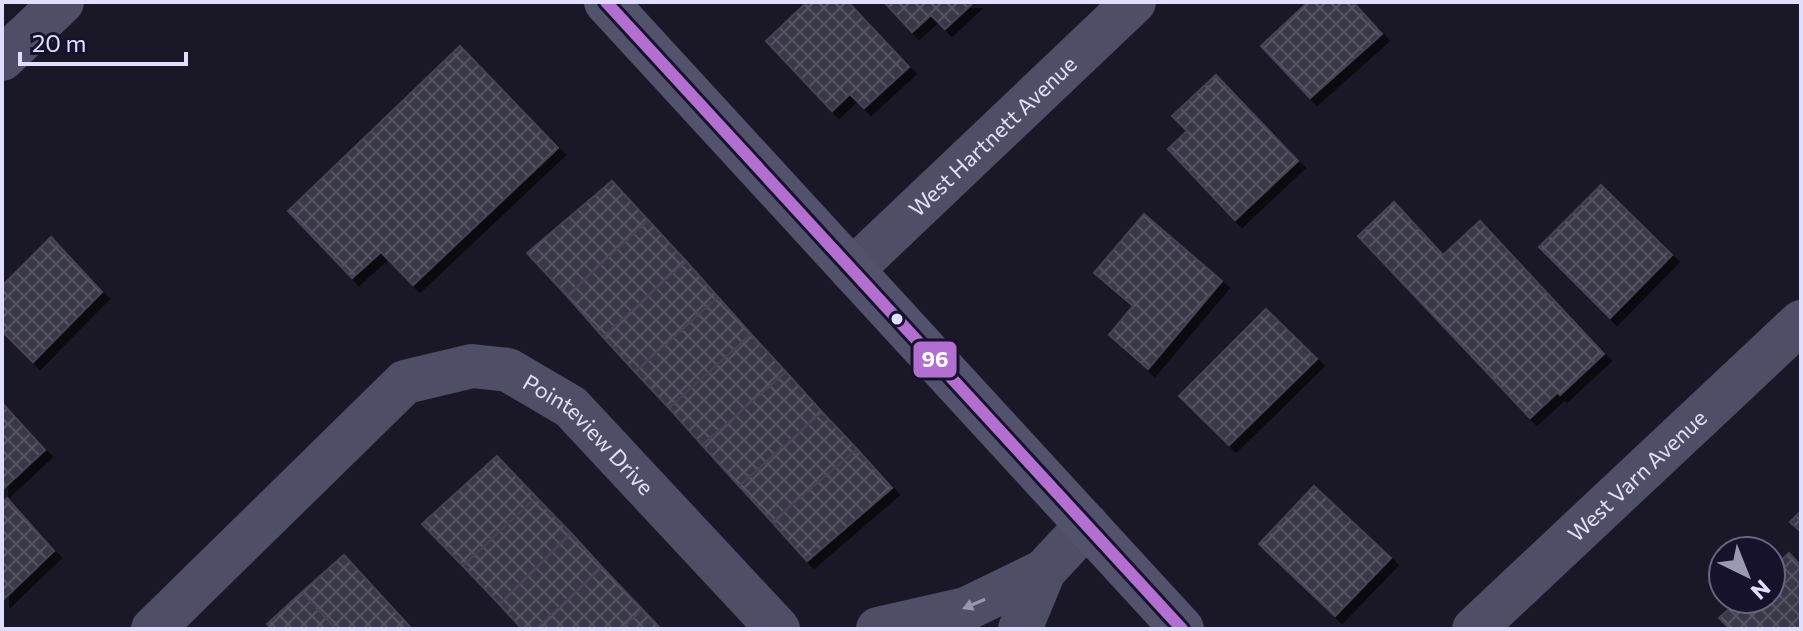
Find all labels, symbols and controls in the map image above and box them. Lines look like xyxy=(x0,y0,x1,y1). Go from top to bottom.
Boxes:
scale bar xyxy=(20,16,186,66)
text: 20 m xyxy=(32,28,86,57)
street label: West Hartnett Avenue xyxy=(903,50,1082,222)
unlabelled marker xyxy=(889,311,905,327)
line badge: 96 xyxy=(912,340,958,379)
text: 96 xyxy=(921,345,949,372)
street label: Pointeview Drive xyxy=(519,368,660,500)
street label: West Varn Avenue xyxy=(1562,404,1712,547)
north arrow xyxy=(1707,535,1787,615)
text: N xyxy=(1746,574,1776,605)
one-way arrow xyxy=(962,598,986,611)

